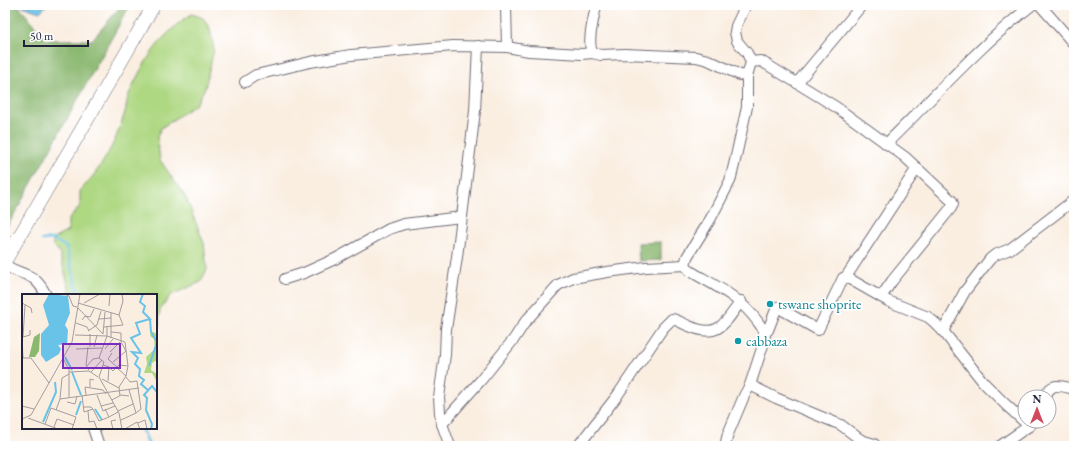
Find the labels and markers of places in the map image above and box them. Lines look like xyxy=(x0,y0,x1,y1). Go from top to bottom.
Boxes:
place label: tswane shoprite xyxy=(778,295,862,313)
marker: tswane shoprite xyxy=(765,299,775,309)
place label: cabbaza xyxy=(746,332,788,350)
marker: cabbaza xyxy=(733,336,743,346)

